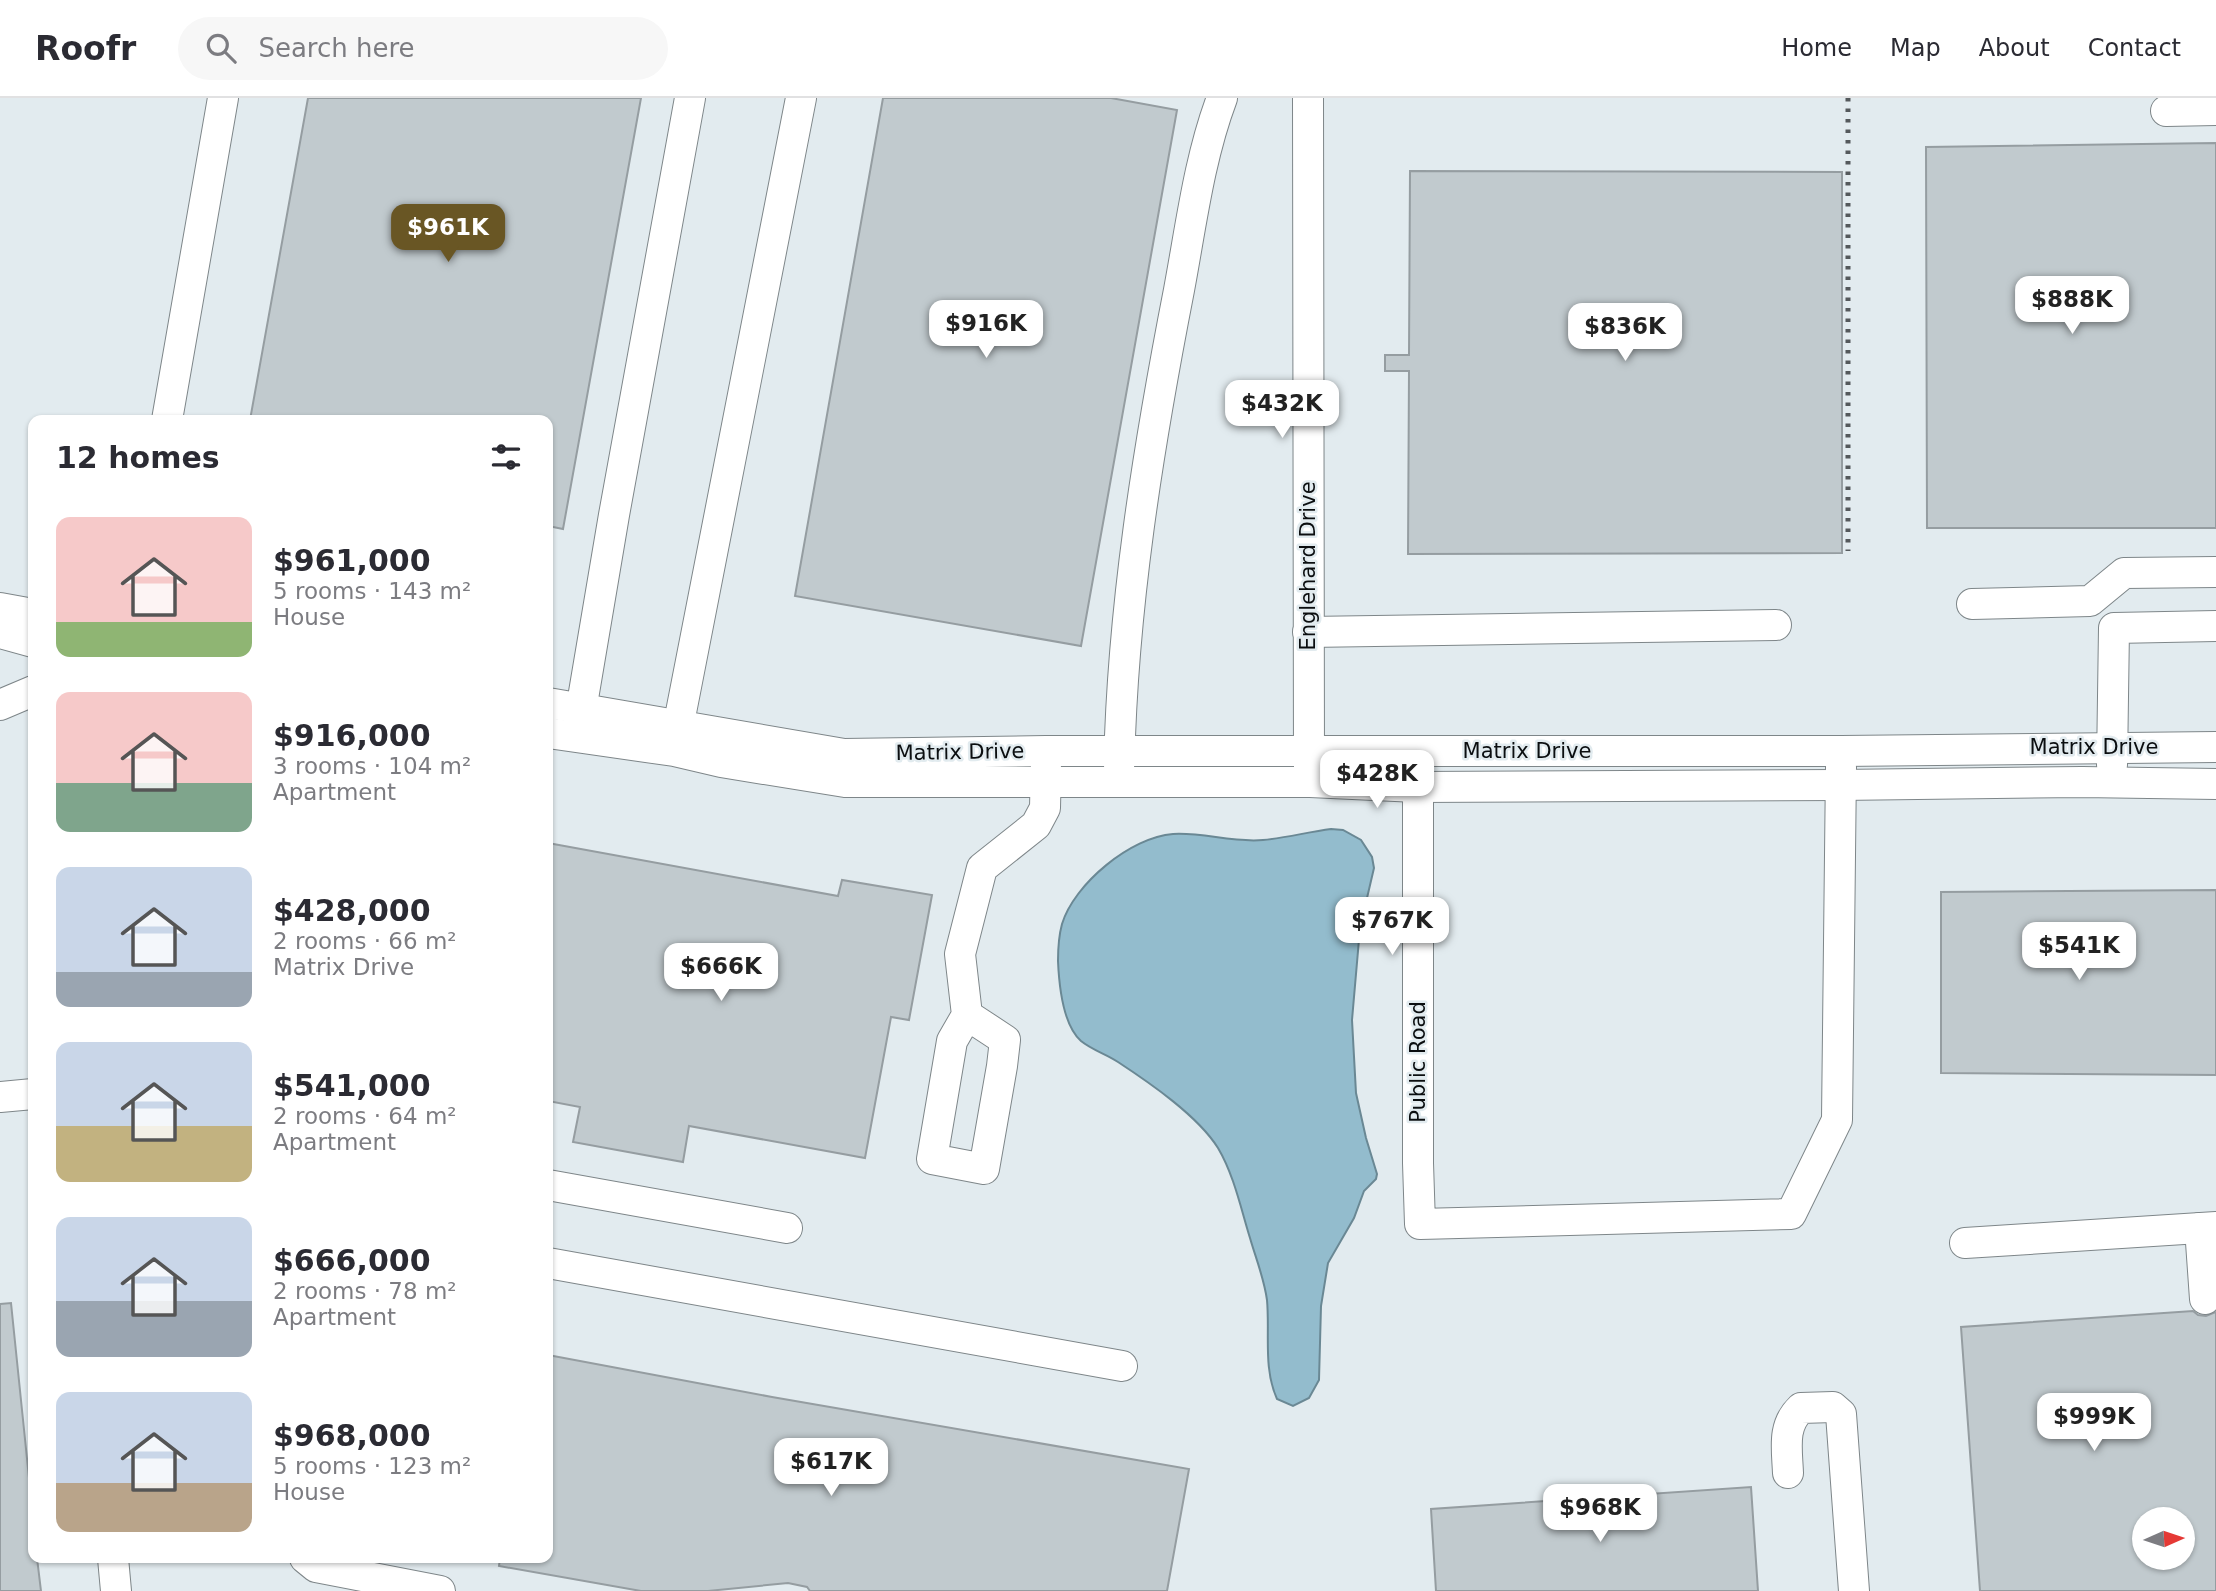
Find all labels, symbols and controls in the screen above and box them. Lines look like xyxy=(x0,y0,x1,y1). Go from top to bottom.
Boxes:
search box xyxy=(178,17,668,80)
text: Roofr xyxy=(35,29,136,68)
icon: search xyxy=(202,29,240,67)
text: Search here xyxy=(258,33,415,63)
text: Home xyxy=(1781,34,1852,62)
text: Map xyxy=(1890,34,1941,62)
text: About xyxy=(1979,34,2050,62)
text: Contact xyxy=(2088,34,2181,62)
pin: $961K xyxy=(399,204,497,264)
text: $961K xyxy=(407,214,489,240)
pin: $888K xyxy=(2023,276,2121,336)
text: $888K xyxy=(2031,286,2113,312)
pin: $916K xyxy=(937,300,1035,360)
pin: $836K xyxy=(1576,303,1674,363)
text: $916K xyxy=(945,310,1027,336)
text: $836K xyxy=(1584,313,1666,339)
pin: $432K xyxy=(1233,380,1331,440)
text: $432K xyxy=(1241,390,1323,416)
icon: filters xyxy=(487,438,525,476)
text: 12 homes xyxy=(56,440,220,475)
street label: Englehard Drive xyxy=(1296,481,1320,651)
text: $961,000 xyxy=(273,543,431,578)
icon: home xyxy=(112,545,196,629)
text: 5 rooms · 143 m² xyxy=(273,578,471,604)
text: House xyxy=(273,604,345,630)
text: $916,000 xyxy=(273,718,431,753)
icon: home xyxy=(112,720,196,804)
street label: Matrix Drive xyxy=(2030,735,2158,759)
street label: Matrix Drive xyxy=(895,739,1025,765)
street label: Matrix Drive xyxy=(1463,739,1591,763)
pin: $428K xyxy=(1328,750,1426,810)
text: 3 rooms · 104 m² xyxy=(273,753,471,779)
text: $428K xyxy=(1336,760,1418,786)
text: Apartment xyxy=(273,779,396,805)
text: $428,000 xyxy=(273,893,431,928)
icon: home xyxy=(112,895,196,979)
pin: $767K xyxy=(1343,898,1441,957)
text: $767K xyxy=(1351,907,1433,933)
pin: $541K xyxy=(2030,922,2128,982)
text: 2 rooms · 66 m² xyxy=(273,928,457,954)
text: $541K xyxy=(2038,932,2120,958)
pin: $666K xyxy=(672,944,770,1003)
text: $666K xyxy=(680,953,762,979)
text: Matrix Drive xyxy=(273,954,414,980)
street label: Public Road xyxy=(1406,1001,1430,1123)
text: $541,000 xyxy=(273,1068,431,1103)
icon: home xyxy=(112,1070,196,1154)
text: 2 rooms · 64 m² xyxy=(273,1103,457,1129)
text: Apartment xyxy=(273,1129,396,1155)
text: $666,000 xyxy=(273,1243,431,1278)
icon: home xyxy=(112,1245,196,1329)
text: 2 rooms · 78 m² xyxy=(273,1278,457,1304)
text: Apartment xyxy=(273,1304,396,1330)
pin: $999K xyxy=(2045,1394,2143,1453)
text: $999K xyxy=(2053,1403,2135,1429)
text: $968,000 xyxy=(273,1418,431,1453)
icon: home xyxy=(112,1420,196,1504)
pin: $617K xyxy=(782,1438,880,1498)
text: $617K xyxy=(790,1448,872,1474)
text: 5 rooms · 123 m² xyxy=(273,1453,471,1479)
text: House xyxy=(273,1479,345,1505)
pin: $968K xyxy=(1551,1484,1649,1544)
text: $968K xyxy=(1559,1494,1641,1520)
north arrow xyxy=(2132,1507,2194,1570)
map controls xyxy=(2132,1507,2195,1570)

